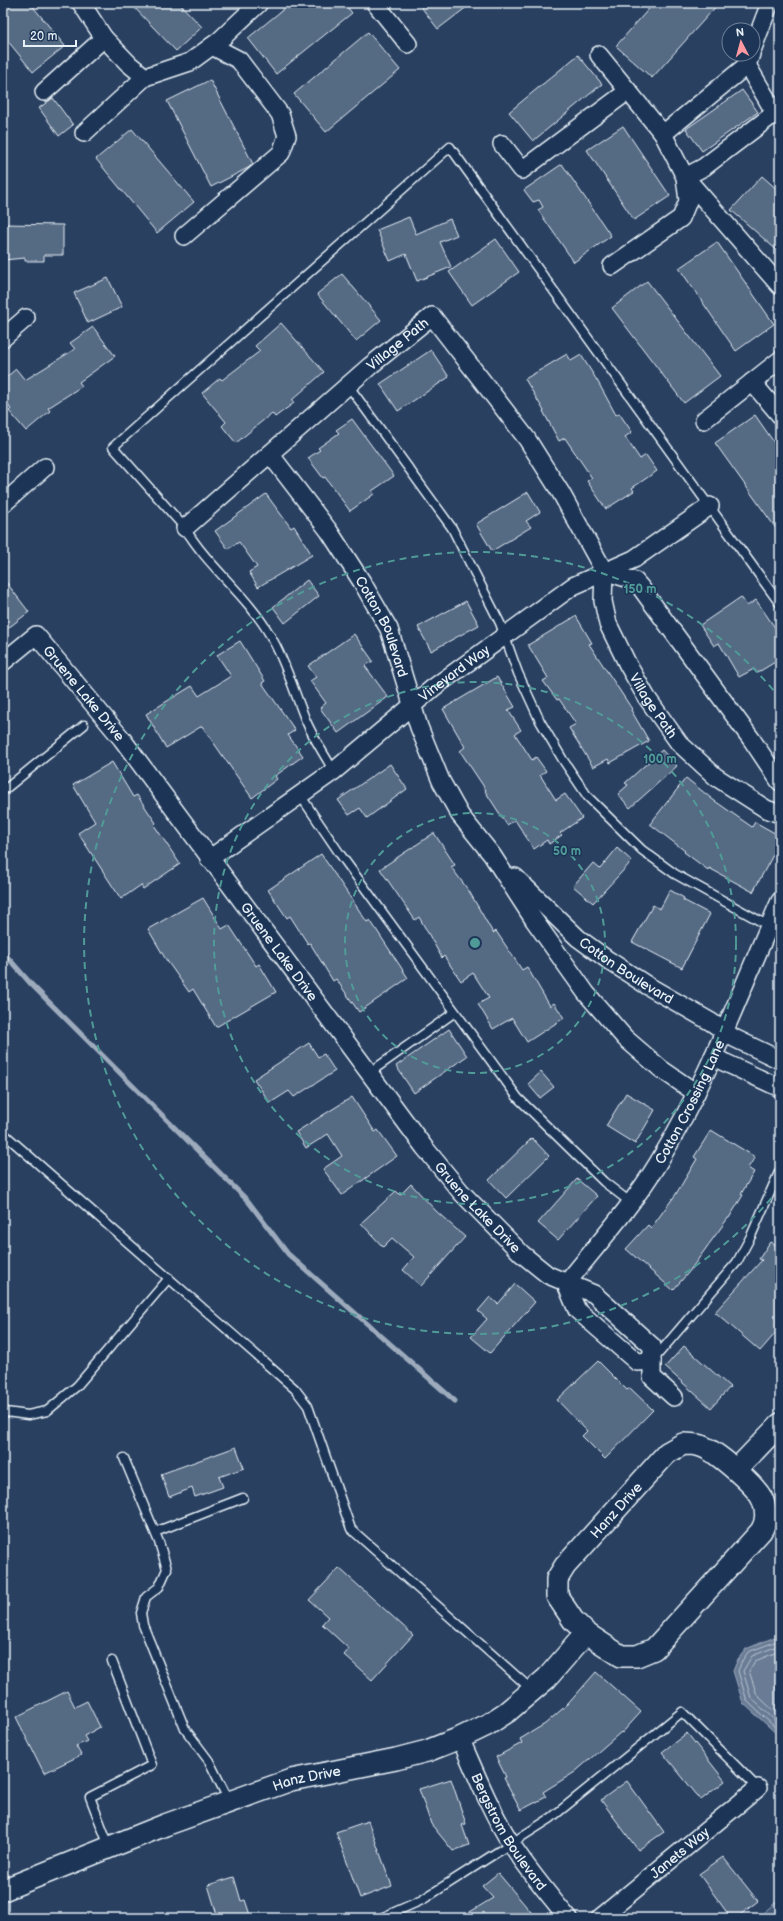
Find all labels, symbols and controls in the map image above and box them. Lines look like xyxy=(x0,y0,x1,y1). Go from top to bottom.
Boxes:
scale bar xyxy=(24,22,76,48)
north arrow xyxy=(721,22,761,62)
text: N xyxy=(735,26,745,39)
text: 20 m xyxy=(30,29,57,44)
street label: Village Path xyxy=(363,314,432,374)
street label: Cotton Boulevard xyxy=(351,573,411,679)
text: 150 m xyxy=(624,582,656,597)
street label: Vineyard Way xyxy=(415,641,494,705)
street label: Gruene Lake Drive xyxy=(39,642,128,745)
street label: Village Path xyxy=(626,670,681,742)
text: 100 m xyxy=(643,752,677,767)
text: 50 m xyxy=(553,844,581,859)
street label: Gruene Lake Drive xyxy=(237,899,321,1005)
street label: Cotton Boulevard xyxy=(576,934,676,1008)
centre of rings xyxy=(468,936,482,950)
street label: Cotton Crossing Lane xyxy=(651,1037,729,1167)
street label: Gruene Lake Drive xyxy=(431,1158,524,1257)
street label: Hanz Drive xyxy=(587,1479,646,1542)
street label: Hanz Drive xyxy=(270,1762,342,1795)
street label: Bergstrom Boulevard xyxy=(467,1770,550,1894)
street label: Janets Way xyxy=(647,1823,713,1882)

